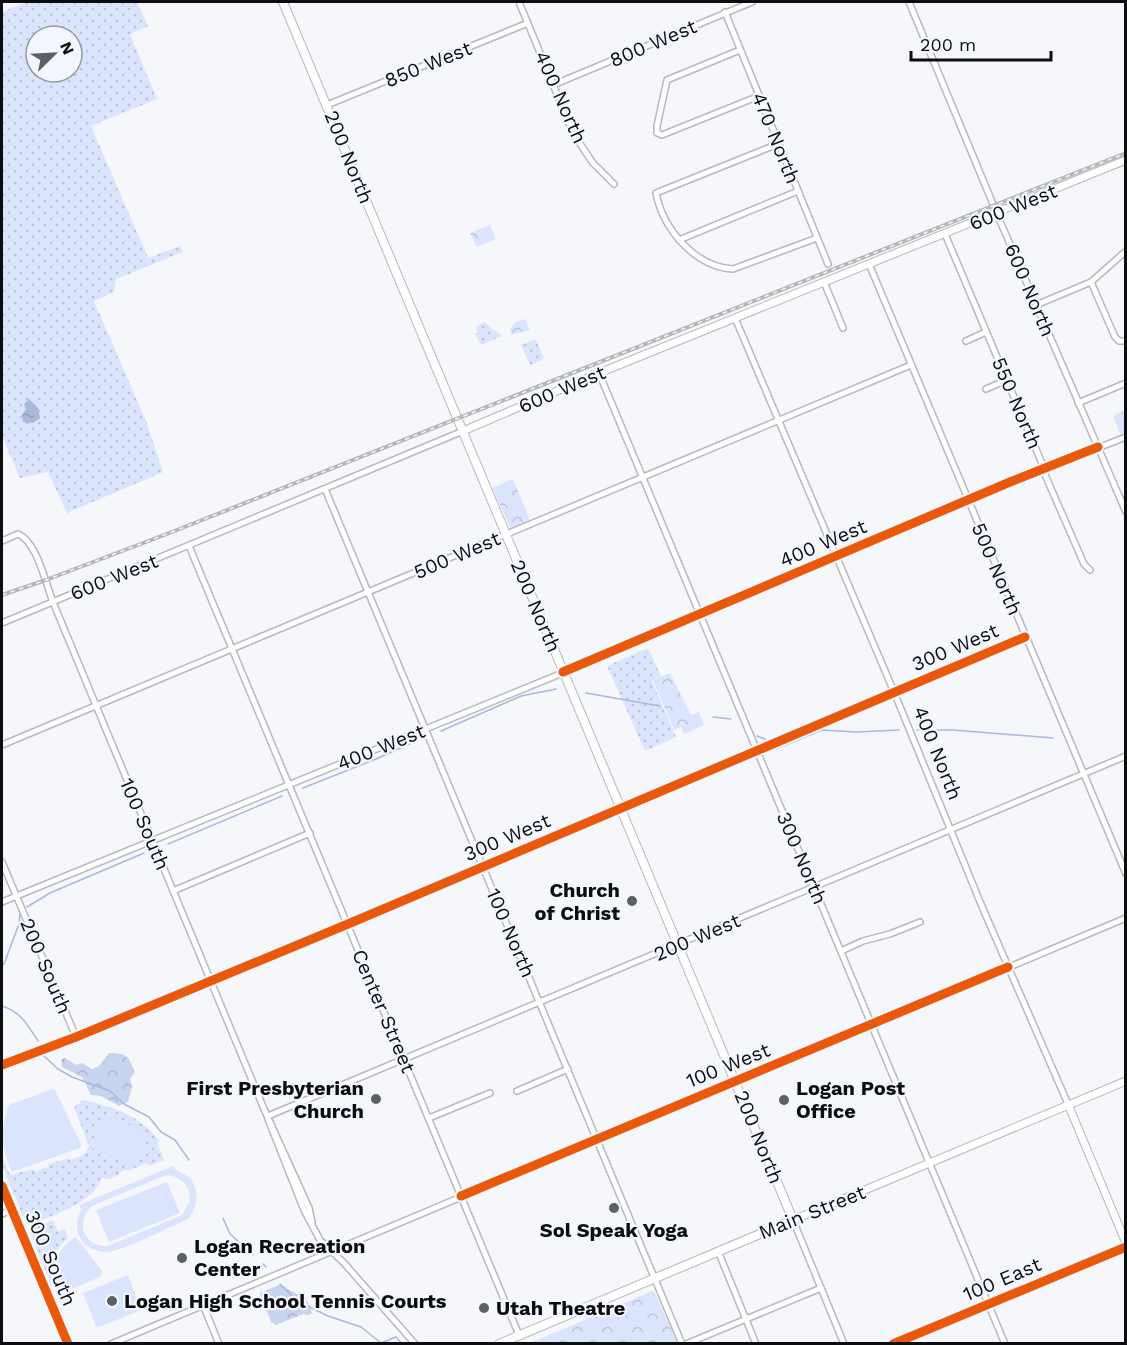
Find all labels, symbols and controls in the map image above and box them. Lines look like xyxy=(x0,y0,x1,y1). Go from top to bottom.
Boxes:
street label: 800 West xyxy=(606,14,701,72)
north arrow xyxy=(24,24,84,84)
scale bar xyxy=(911,24,1050,62)
text: 200 m xyxy=(920,34,976,55)
street label: 850 West xyxy=(381,35,476,92)
text: N xyxy=(56,39,78,57)
street label: 400 North xyxy=(530,47,592,147)
street label: 470 North xyxy=(747,89,805,187)
street label: 200 North xyxy=(319,107,379,207)
street label: 600 West xyxy=(966,178,1061,235)
street label: 600 North xyxy=(1000,240,1060,340)
street label: 550 North xyxy=(987,353,1047,453)
street label: 600 West xyxy=(515,360,610,418)
street label: 400 West xyxy=(776,514,871,572)
street label: 500 North xyxy=(967,519,1027,619)
street label: 500 West xyxy=(410,526,505,584)
street label: 600 West xyxy=(67,548,162,605)
street label: 200 North xyxy=(506,556,566,656)
street label: 300 West xyxy=(908,618,1003,676)
street label: 400 North xyxy=(908,703,968,803)
street label: 400 West xyxy=(334,718,429,775)
street label: 100 South xyxy=(115,774,175,874)
street label: 300 West xyxy=(460,808,555,866)
street label: 300 North xyxy=(772,808,832,908)
place label: Church of Christ xyxy=(535,878,620,925)
street label: 100 North xyxy=(482,885,540,981)
marker: Church of Christ xyxy=(625,894,639,908)
street label: 200 West xyxy=(650,908,745,966)
street label: 200 South xyxy=(15,915,77,1017)
street label: Center Street xyxy=(347,945,421,1077)
street label: 100 West xyxy=(683,1037,774,1093)
place label: First Presbyterian Church xyxy=(186,1076,364,1123)
place label: Logan Post Office xyxy=(796,1076,905,1123)
street label: 200 North xyxy=(729,1087,789,1187)
marker: First Presbyterian Church xyxy=(369,1092,383,1106)
marker: Logan Post Office xyxy=(777,1093,791,1107)
street label: Main Street xyxy=(755,1179,869,1244)
marker: Sol Speak Yoga xyxy=(607,1201,621,1215)
street label: 300 South xyxy=(20,1207,82,1309)
place label: Sol Speak Yoga xyxy=(540,1218,689,1242)
place label: Logan Recreation Center xyxy=(194,1234,365,1281)
marker: Logan Recreation Center xyxy=(175,1251,189,1265)
street label: 100 East xyxy=(959,1252,1045,1306)
place label: Logan High School Tennis Courts xyxy=(124,1289,447,1313)
marker: Logan High School Tennis Courts xyxy=(105,1294,119,1308)
place label: Utah Theatre xyxy=(496,1296,625,1320)
marker: Utah Theatre xyxy=(477,1301,491,1315)

